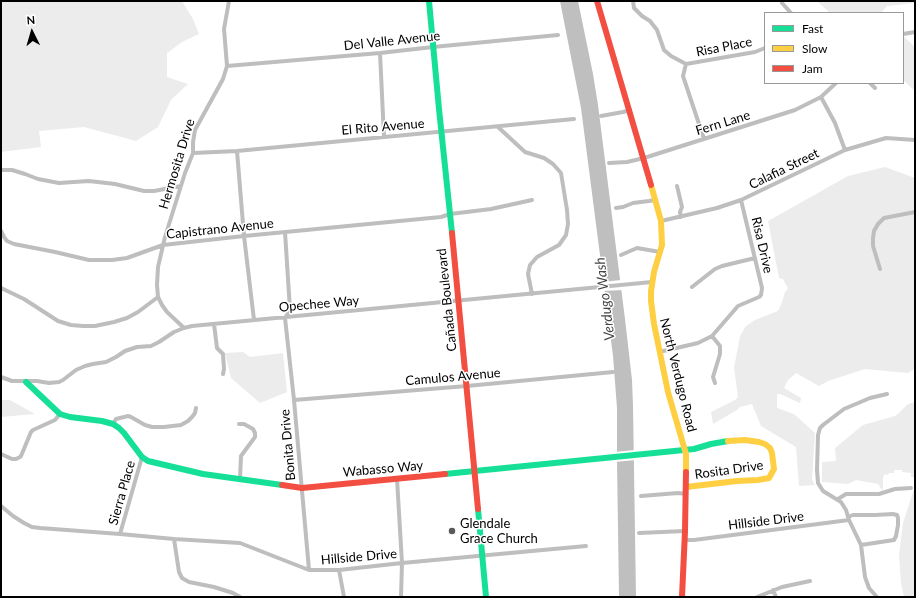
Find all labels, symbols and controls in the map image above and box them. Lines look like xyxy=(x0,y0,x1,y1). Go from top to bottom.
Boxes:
north arrow xyxy=(12,12,52,52)
legend xyxy=(764,12,904,84)
text: N xyxy=(26,13,36,26)
text: Fast xyxy=(802,21,823,36)
street label: Del Valle Avenue xyxy=(343,28,441,54)
street label: Risa Place xyxy=(695,34,753,60)
text: Slow xyxy=(802,41,827,56)
text: Jam xyxy=(802,61,823,76)
street label: Fern Lane xyxy=(694,107,752,139)
street label: El Rito Avenue xyxy=(341,116,425,138)
street label: Hermosita Drive xyxy=(156,117,198,211)
street label: Calafia Street xyxy=(746,145,822,193)
street label: Risa Drive xyxy=(748,215,776,275)
street label: Capistrano Avenue xyxy=(166,216,274,242)
street label: Cañada Boulevard xyxy=(434,248,460,352)
water label: Verdugo Wash xyxy=(592,256,618,342)
street label: Opechee Way xyxy=(278,293,360,315)
street label: North Verdugo Road xyxy=(656,316,700,434)
street label: Camulos Avenue xyxy=(405,365,501,389)
street label: Bonita Drive xyxy=(277,409,299,481)
street label: Rosita Drive xyxy=(694,457,764,483)
street label: Wabasso Way xyxy=(342,458,424,480)
street label: Sierra Place xyxy=(105,459,139,527)
street label: Hillside Drive xyxy=(727,509,805,533)
place label: Glendale Grace Church xyxy=(460,516,538,547)
marker: Glendale Grace Church xyxy=(447,526,457,536)
street label: Hillside Drive xyxy=(320,546,398,568)

